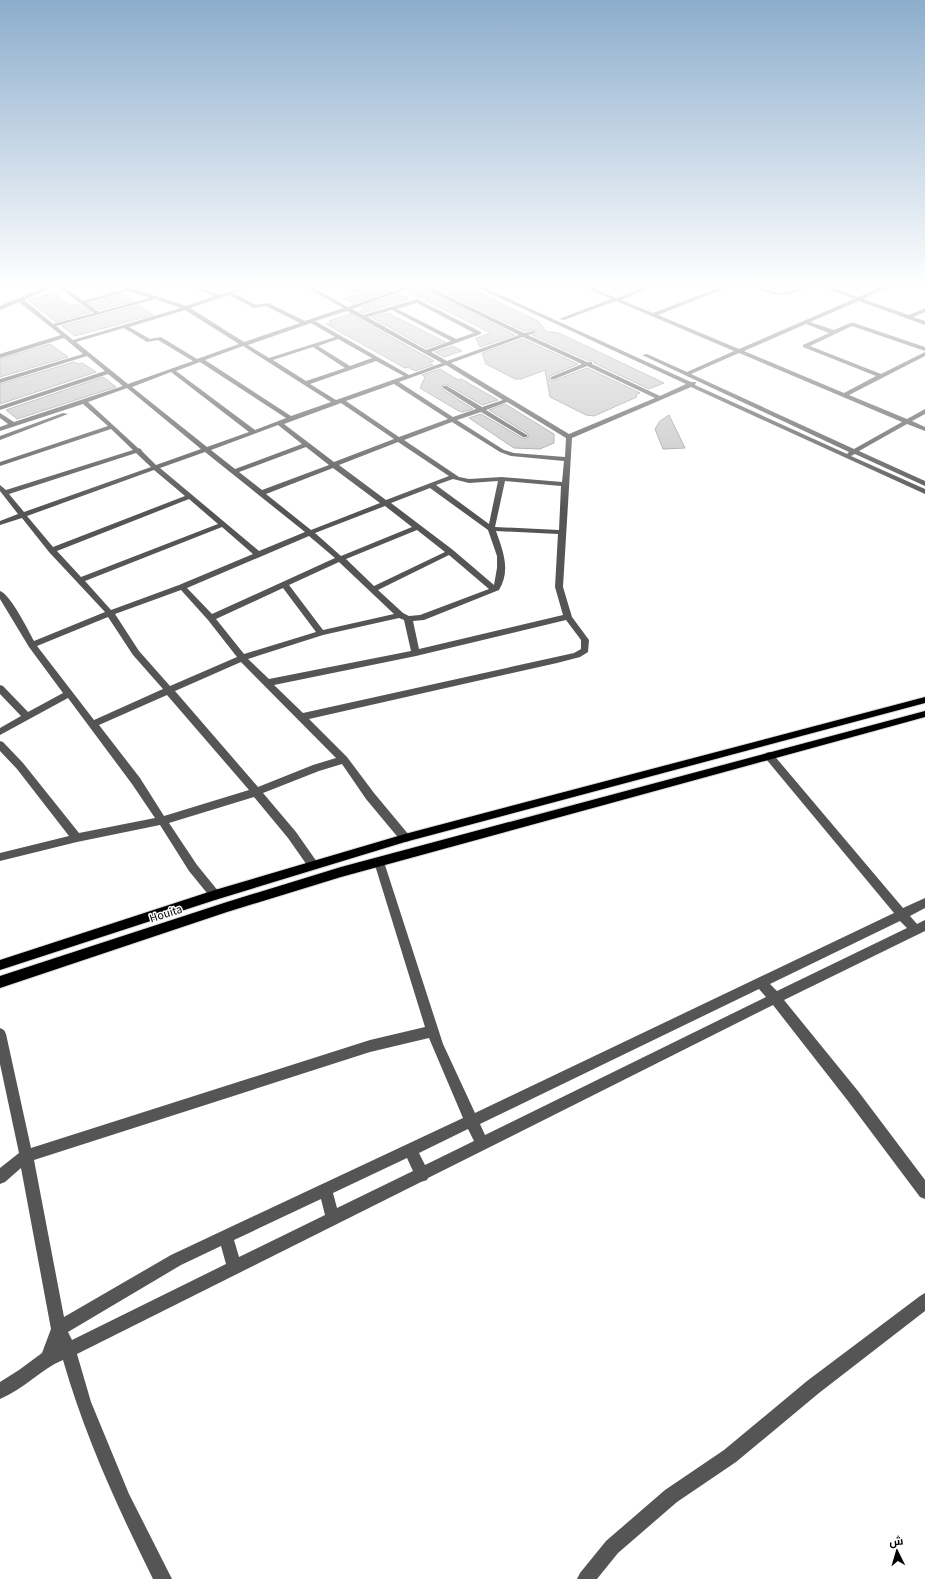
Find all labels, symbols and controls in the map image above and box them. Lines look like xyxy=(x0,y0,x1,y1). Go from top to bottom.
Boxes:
street label: Houita xyxy=(147,901,185,927)
north arrow xyxy=(877,1531,917,1571)
text: ش xyxy=(888,1533,904,1550)

